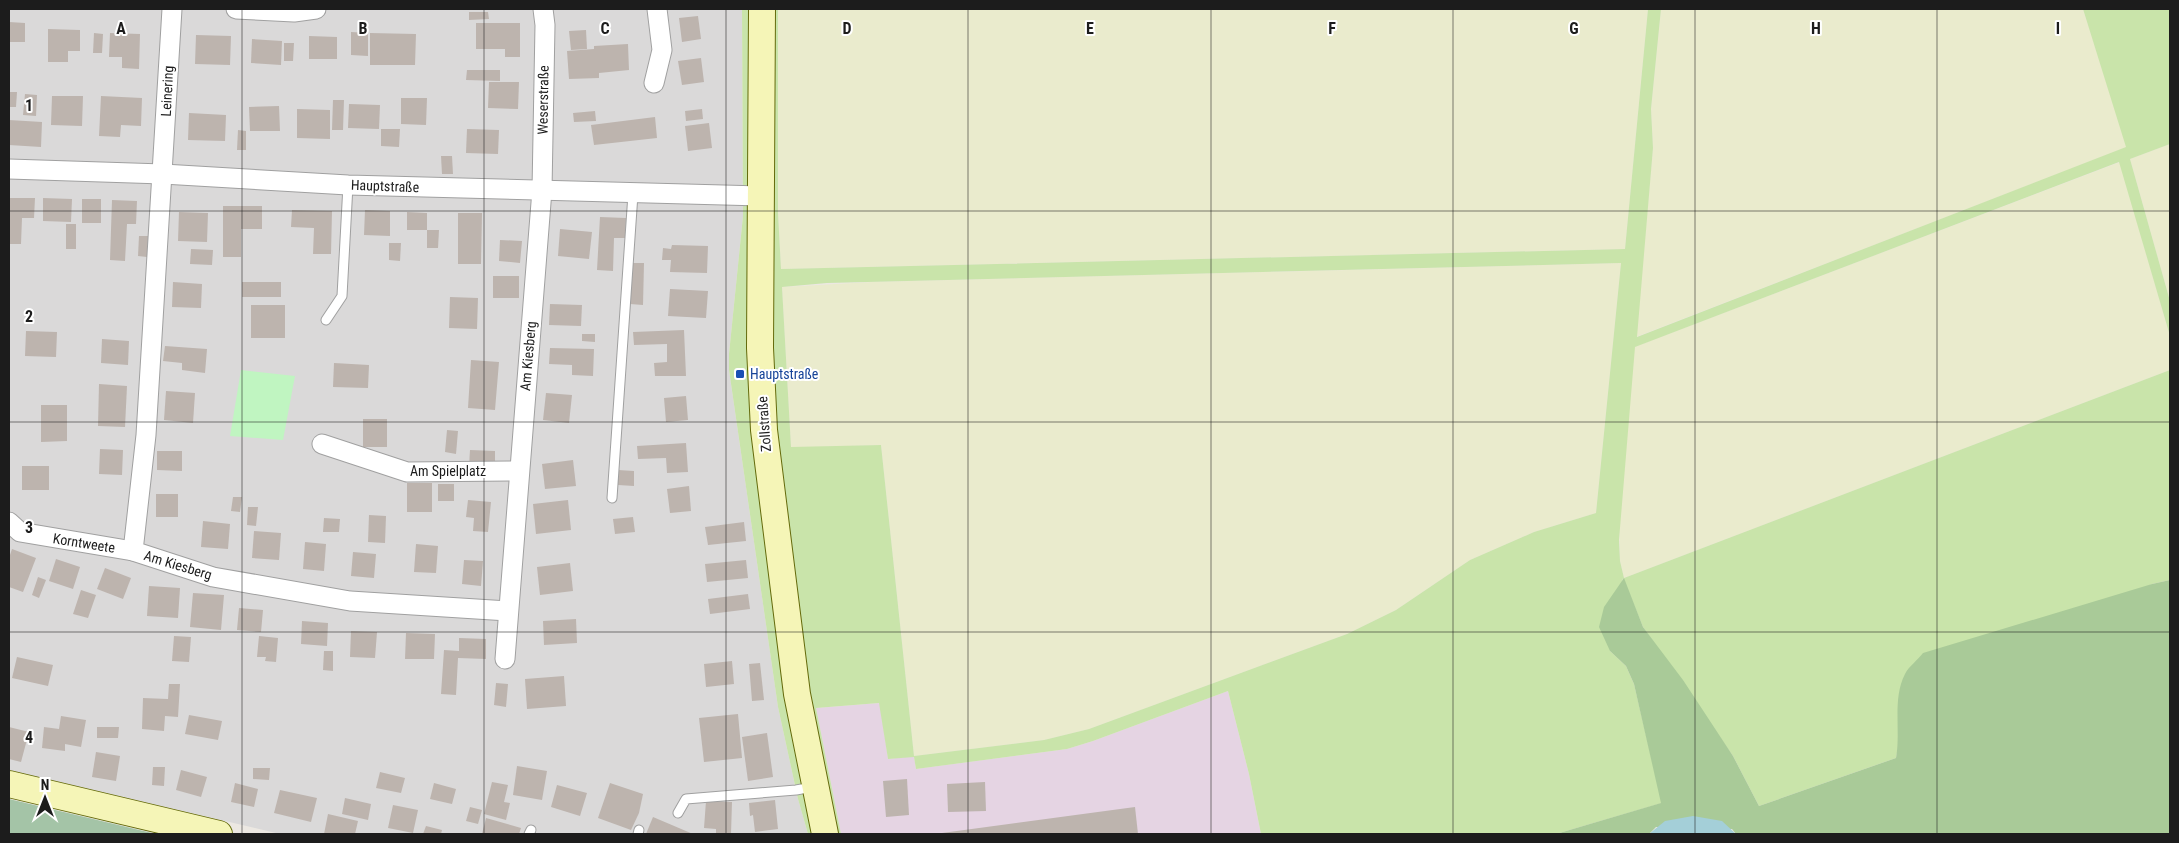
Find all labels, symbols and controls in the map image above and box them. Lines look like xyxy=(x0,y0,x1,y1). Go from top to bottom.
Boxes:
text: A xyxy=(116,19,126,38)
text: B xyxy=(359,19,368,38)
text: C xyxy=(600,19,610,38)
text: D xyxy=(842,19,852,38)
text: E xyxy=(1086,19,1094,38)
text: F xyxy=(1328,19,1336,38)
text: G xyxy=(1569,19,1579,38)
text: H xyxy=(1811,19,1821,38)
text: I xyxy=(2056,19,2060,38)
street label: Leinering xyxy=(158,65,176,117)
street label: Weserstraße xyxy=(534,65,552,135)
text: 1 xyxy=(25,96,33,115)
street label: Hauptstraße xyxy=(351,177,420,195)
text: 2 xyxy=(25,307,33,326)
street label: Am Kiesberg xyxy=(517,320,539,392)
place label: Hauptstraße xyxy=(750,366,819,382)
marker: Hauptstraße xyxy=(734,368,746,380)
street label: Zollstraße xyxy=(754,395,774,452)
street label: Am Spielplatz xyxy=(410,463,486,479)
text: 3 xyxy=(25,518,33,537)
street label: Korntweete xyxy=(52,530,117,556)
street label: Am Kiesberg xyxy=(142,547,214,583)
text: 4 xyxy=(25,728,33,747)
north arrow xyxy=(20,773,70,823)
text: N xyxy=(41,777,49,793)

